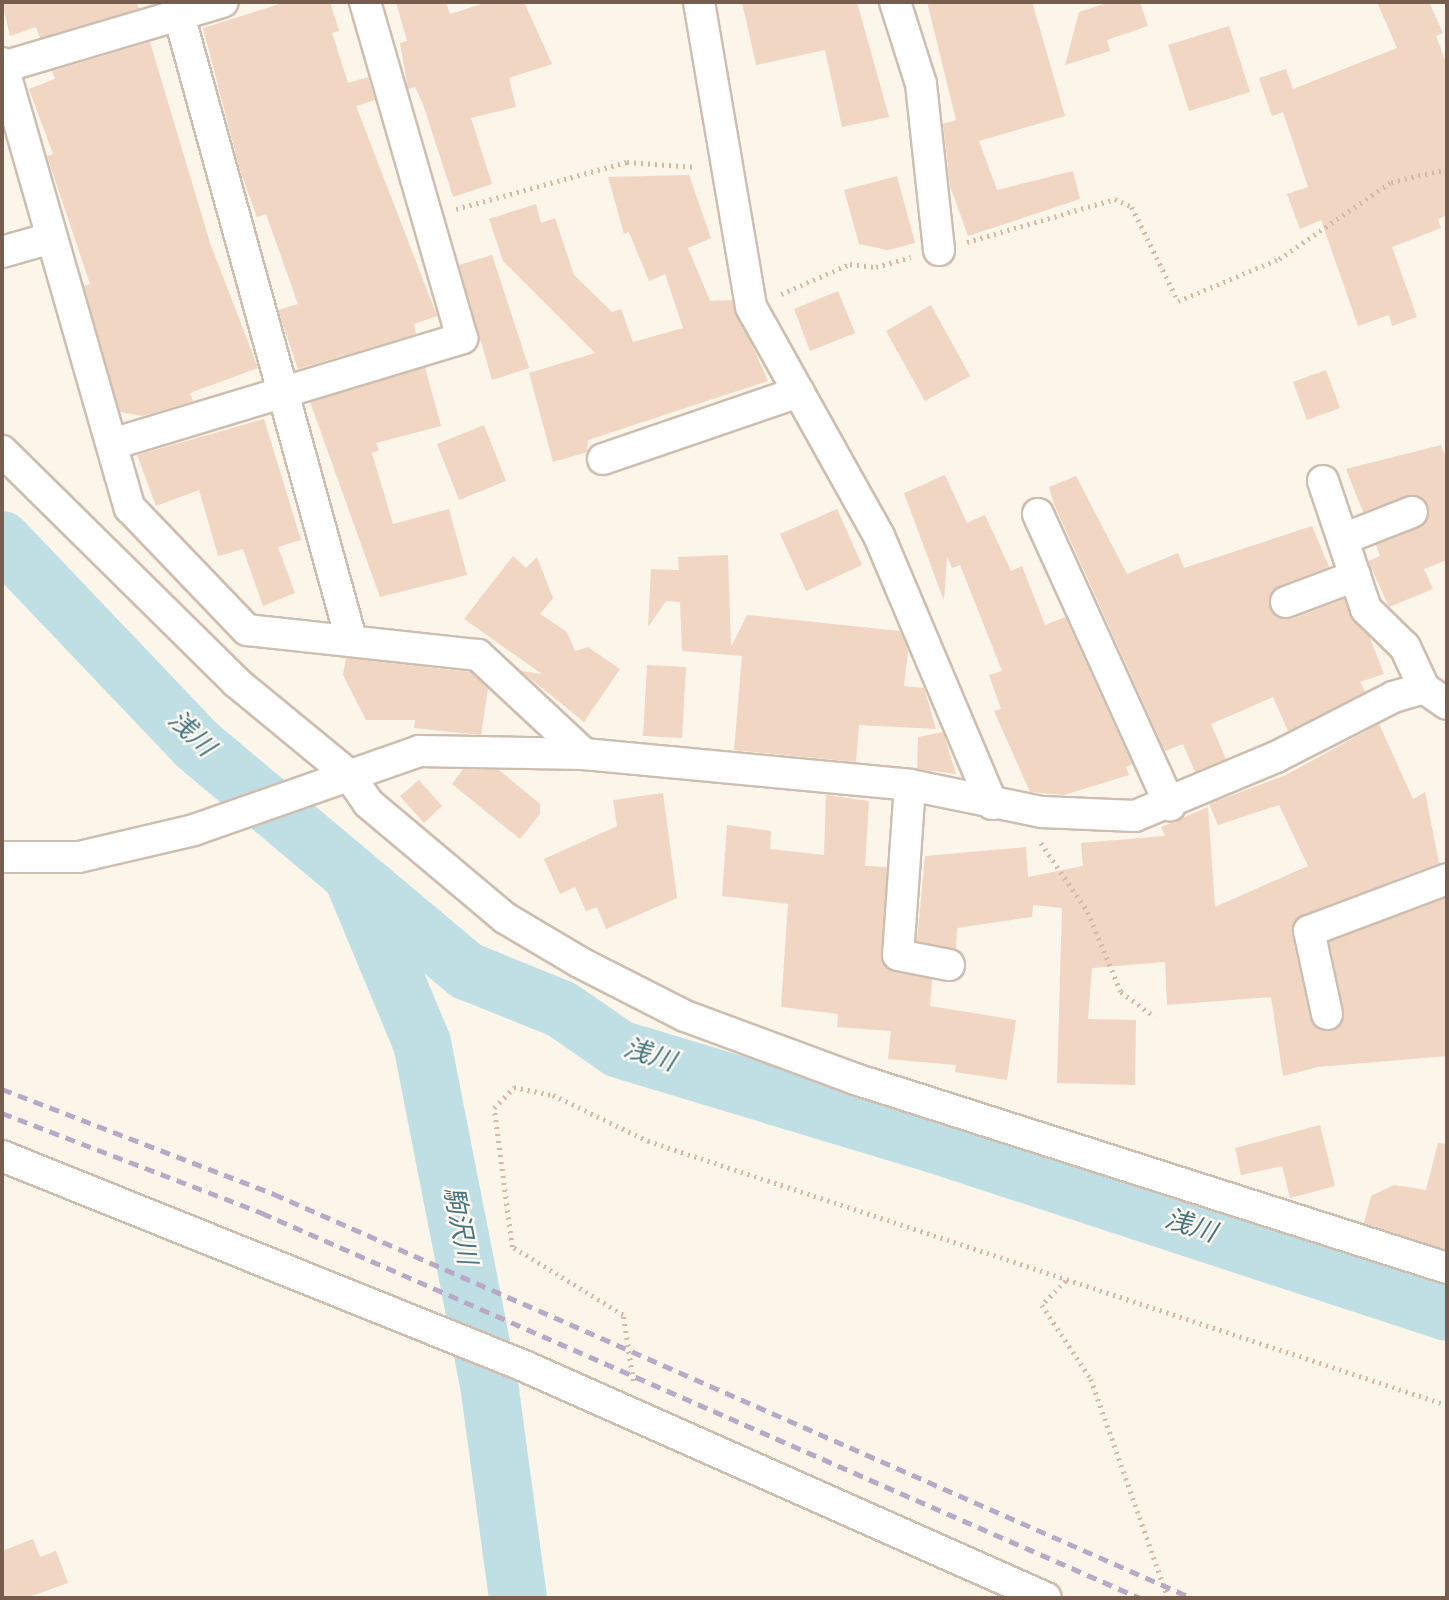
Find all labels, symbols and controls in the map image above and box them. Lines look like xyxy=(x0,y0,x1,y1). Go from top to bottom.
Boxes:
water label: 浅川 xyxy=(160,706,220,764)
water label: 浅川 xyxy=(619,1034,679,1080)
water label: 駒沢川 xyxy=(435,1185,481,1267)
water label: 浅川 xyxy=(1160,1205,1220,1251)

